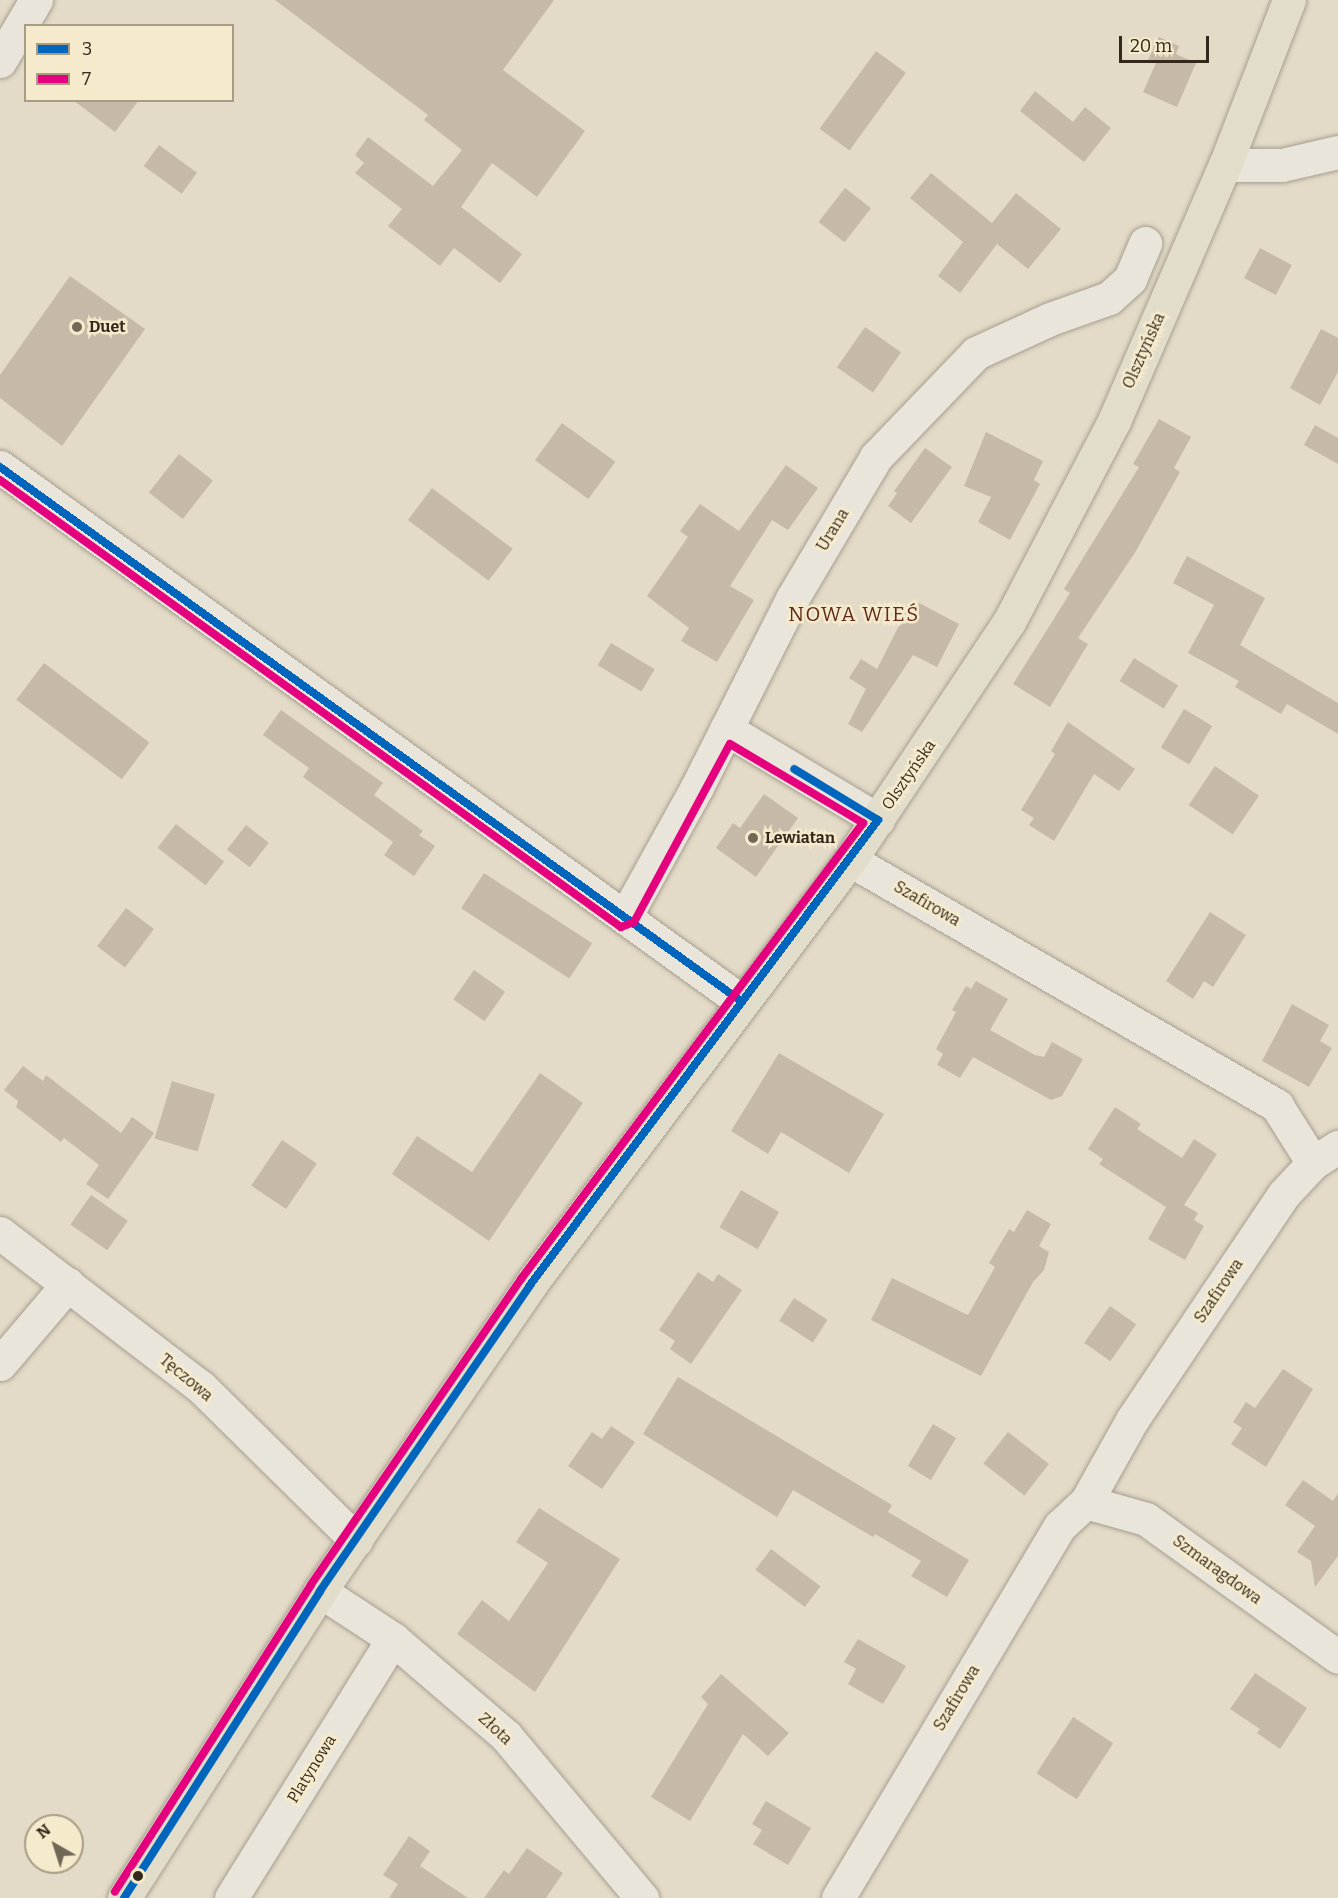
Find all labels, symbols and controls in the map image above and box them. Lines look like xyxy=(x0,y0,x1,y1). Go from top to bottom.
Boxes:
legend xyxy=(24,24,234,102)
scale bar xyxy=(1122,24,1212,62)
text: 20 m xyxy=(1130,35,1172,57)
text: 3 xyxy=(82,38,92,60)
text: 7 xyxy=(82,68,91,90)
street label: Olsztyńska xyxy=(1119,310,1169,392)
place label: Duet xyxy=(89,317,126,337)
marker: Duet xyxy=(70,320,84,334)
street label: Urana xyxy=(813,505,853,555)
district label: NOWA WIEŚ xyxy=(788,602,920,626)
street label: Olsztyńska xyxy=(878,736,940,814)
place label: Lewiatan xyxy=(765,828,835,848)
marker: Lewiatan xyxy=(746,831,760,845)
street label: Szafirowa xyxy=(890,877,964,931)
street label: Szafirowa xyxy=(1191,1255,1247,1327)
street label: Tęczowa xyxy=(156,1350,216,1406)
street label: Szmaragdowa xyxy=(1169,1531,1265,1609)
street label: Szafirowa xyxy=(930,1662,984,1734)
street label: Złota xyxy=(474,1709,516,1749)
street label: Platynowa xyxy=(284,1731,340,1807)
north arrow xyxy=(24,1814,84,1874)
text: N xyxy=(33,1820,54,1842)
unlabelled marker xyxy=(132,1870,144,1882)

